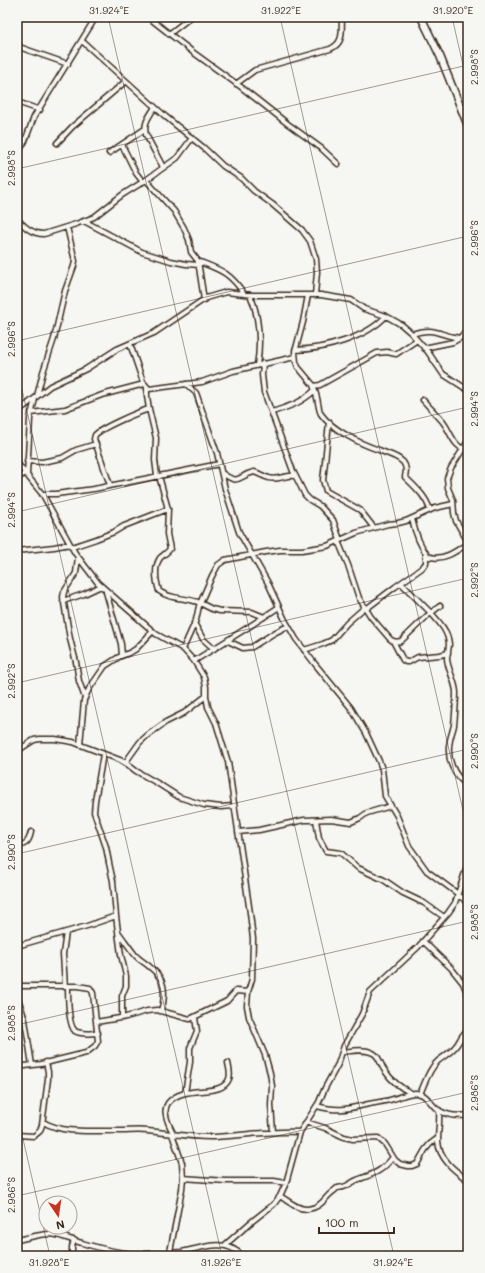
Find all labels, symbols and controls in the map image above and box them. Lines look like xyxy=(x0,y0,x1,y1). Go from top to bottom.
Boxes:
text: 31.924°E xyxy=(89,3,129,17)
text: 31.922°E xyxy=(261,3,301,17)
text: 31.920°E xyxy=(433,3,474,17)
text: 2.998°S xyxy=(467,49,481,85)
text: 2.998°S xyxy=(4,150,18,186)
text: 2.996°S xyxy=(467,220,481,256)
text: 2.996°S xyxy=(4,321,18,357)
text: 2.994°S xyxy=(467,391,481,427)
text: 2.994°S xyxy=(4,492,18,528)
text: 2.992°S xyxy=(467,562,481,598)
text: 2.992°S xyxy=(4,663,18,699)
text: 2.990°S xyxy=(467,733,481,769)
text: 2.990°S xyxy=(4,834,18,870)
text: 2.988°S xyxy=(467,904,481,940)
text: 2.988°S xyxy=(4,1005,18,1041)
text: 2.986°S xyxy=(467,1075,481,1111)
text: 2.986°S xyxy=(4,1177,18,1213)
north arrow xyxy=(38,1195,78,1235)
scale bar xyxy=(319,1209,394,1235)
text: 100 m xyxy=(325,1214,359,1230)
text: N xyxy=(55,1217,66,1233)
text: 31.928°E xyxy=(29,1255,69,1269)
text: 31.926°E xyxy=(201,1255,241,1269)
text: 31.924°E xyxy=(373,1255,413,1269)

